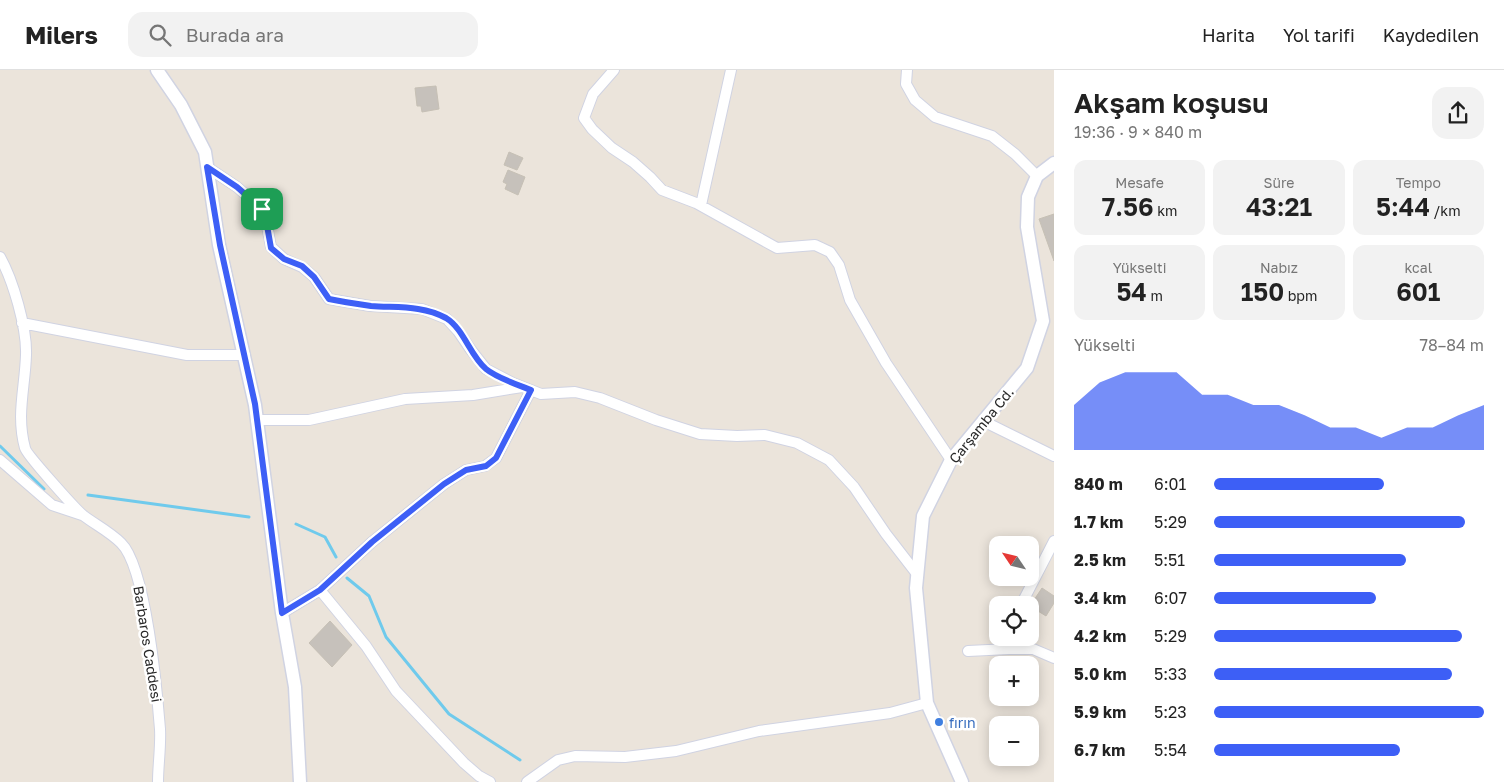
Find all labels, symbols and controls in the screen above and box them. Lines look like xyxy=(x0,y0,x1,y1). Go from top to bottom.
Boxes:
search box xyxy=(128,12,478,57)
text: Milers xyxy=(25,20,98,49)
icon: search xyxy=(146,21,174,49)
text: Burada ara xyxy=(186,23,284,46)
text: Harita xyxy=(1202,24,1255,46)
text: Yol tarifi xyxy=(1283,24,1355,46)
text: Kaydedilen xyxy=(1383,24,1479,46)
text: Akşam koşusu xyxy=(1074,86,1269,119)
button: share xyxy=(1432,87,1484,139)
text: 19:36 · 9 × 840 m xyxy=(1074,122,1202,142)
text: Mesafe xyxy=(1115,174,1164,191)
text: Süre xyxy=(1264,174,1294,191)
text: Tempo xyxy=(1396,174,1441,191)
pin xyxy=(241,188,283,230)
text: 7.56 xyxy=(1102,191,1154,222)
text: 43:21 xyxy=(1246,191,1312,222)
text: 5:44 xyxy=(1376,191,1430,222)
icon: arrive xyxy=(248,195,276,223)
text: km xyxy=(1154,202,1177,219)
text: /km xyxy=(1430,202,1461,219)
text: Yükselti xyxy=(1113,259,1166,276)
text: Nabız xyxy=(1260,259,1298,276)
text: kcal xyxy=(1404,259,1432,276)
text: 54 xyxy=(1116,276,1147,307)
text: 150 xyxy=(1241,276,1284,307)
text: 601 xyxy=(1396,276,1440,307)
text: m xyxy=(1147,287,1163,304)
text: bpm xyxy=(1284,287,1317,304)
text: Yükselti xyxy=(1074,335,1135,355)
text: 78–84 m xyxy=(1420,335,1484,355)
street label: Çarşamba Cd. xyxy=(945,384,1017,466)
text: 840 m xyxy=(1074,474,1123,494)
text: 6:01 xyxy=(1154,474,1186,494)
text: 1.7 km xyxy=(1074,512,1123,532)
text: 5:29 xyxy=(1154,512,1187,532)
north arrow xyxy=(989,536,1039,586)
map controls xyxy=(989,536,1039,766)
text: 2.5 km xyxy=(1074,550,1126,570)
text: 5:51 xyxy=(1154,550,1185,570)
street label: Barbaros Caddesi xyxy=(130,584,166,704)
text: 3.4 km xyxy=(1074,588,1126,608)
text: 6:07 xyxy=(1154,588,1187,608)
button: locate xyxy=(989,596,1039,646)
text: 4.2 km xyxy=(1074,626,1126,646)
text: 5:29 xyxy=(1154,626,1187,646)
button: + xyxy=(989,656,1039,706)
text: 5.0 km xyxy=(1074,664,1127,684)
text: 5:33 xyxy=(1154,664,1187,684)
text: 5.9 km xyxy=(1074,702,1126,722)
text: 5:23 xyxy=(1154,702,1187,722)
place label: fırın xyxy=(949,714,976,731)
marker: fırın xyxy=(933,716,945,728)
button: − xyxy=(989,716,1039,766)
text: 6.7 km xyxy=(1074,740,1125,760)
text: 5:54 xyxy=(1154,740,1187,760)

